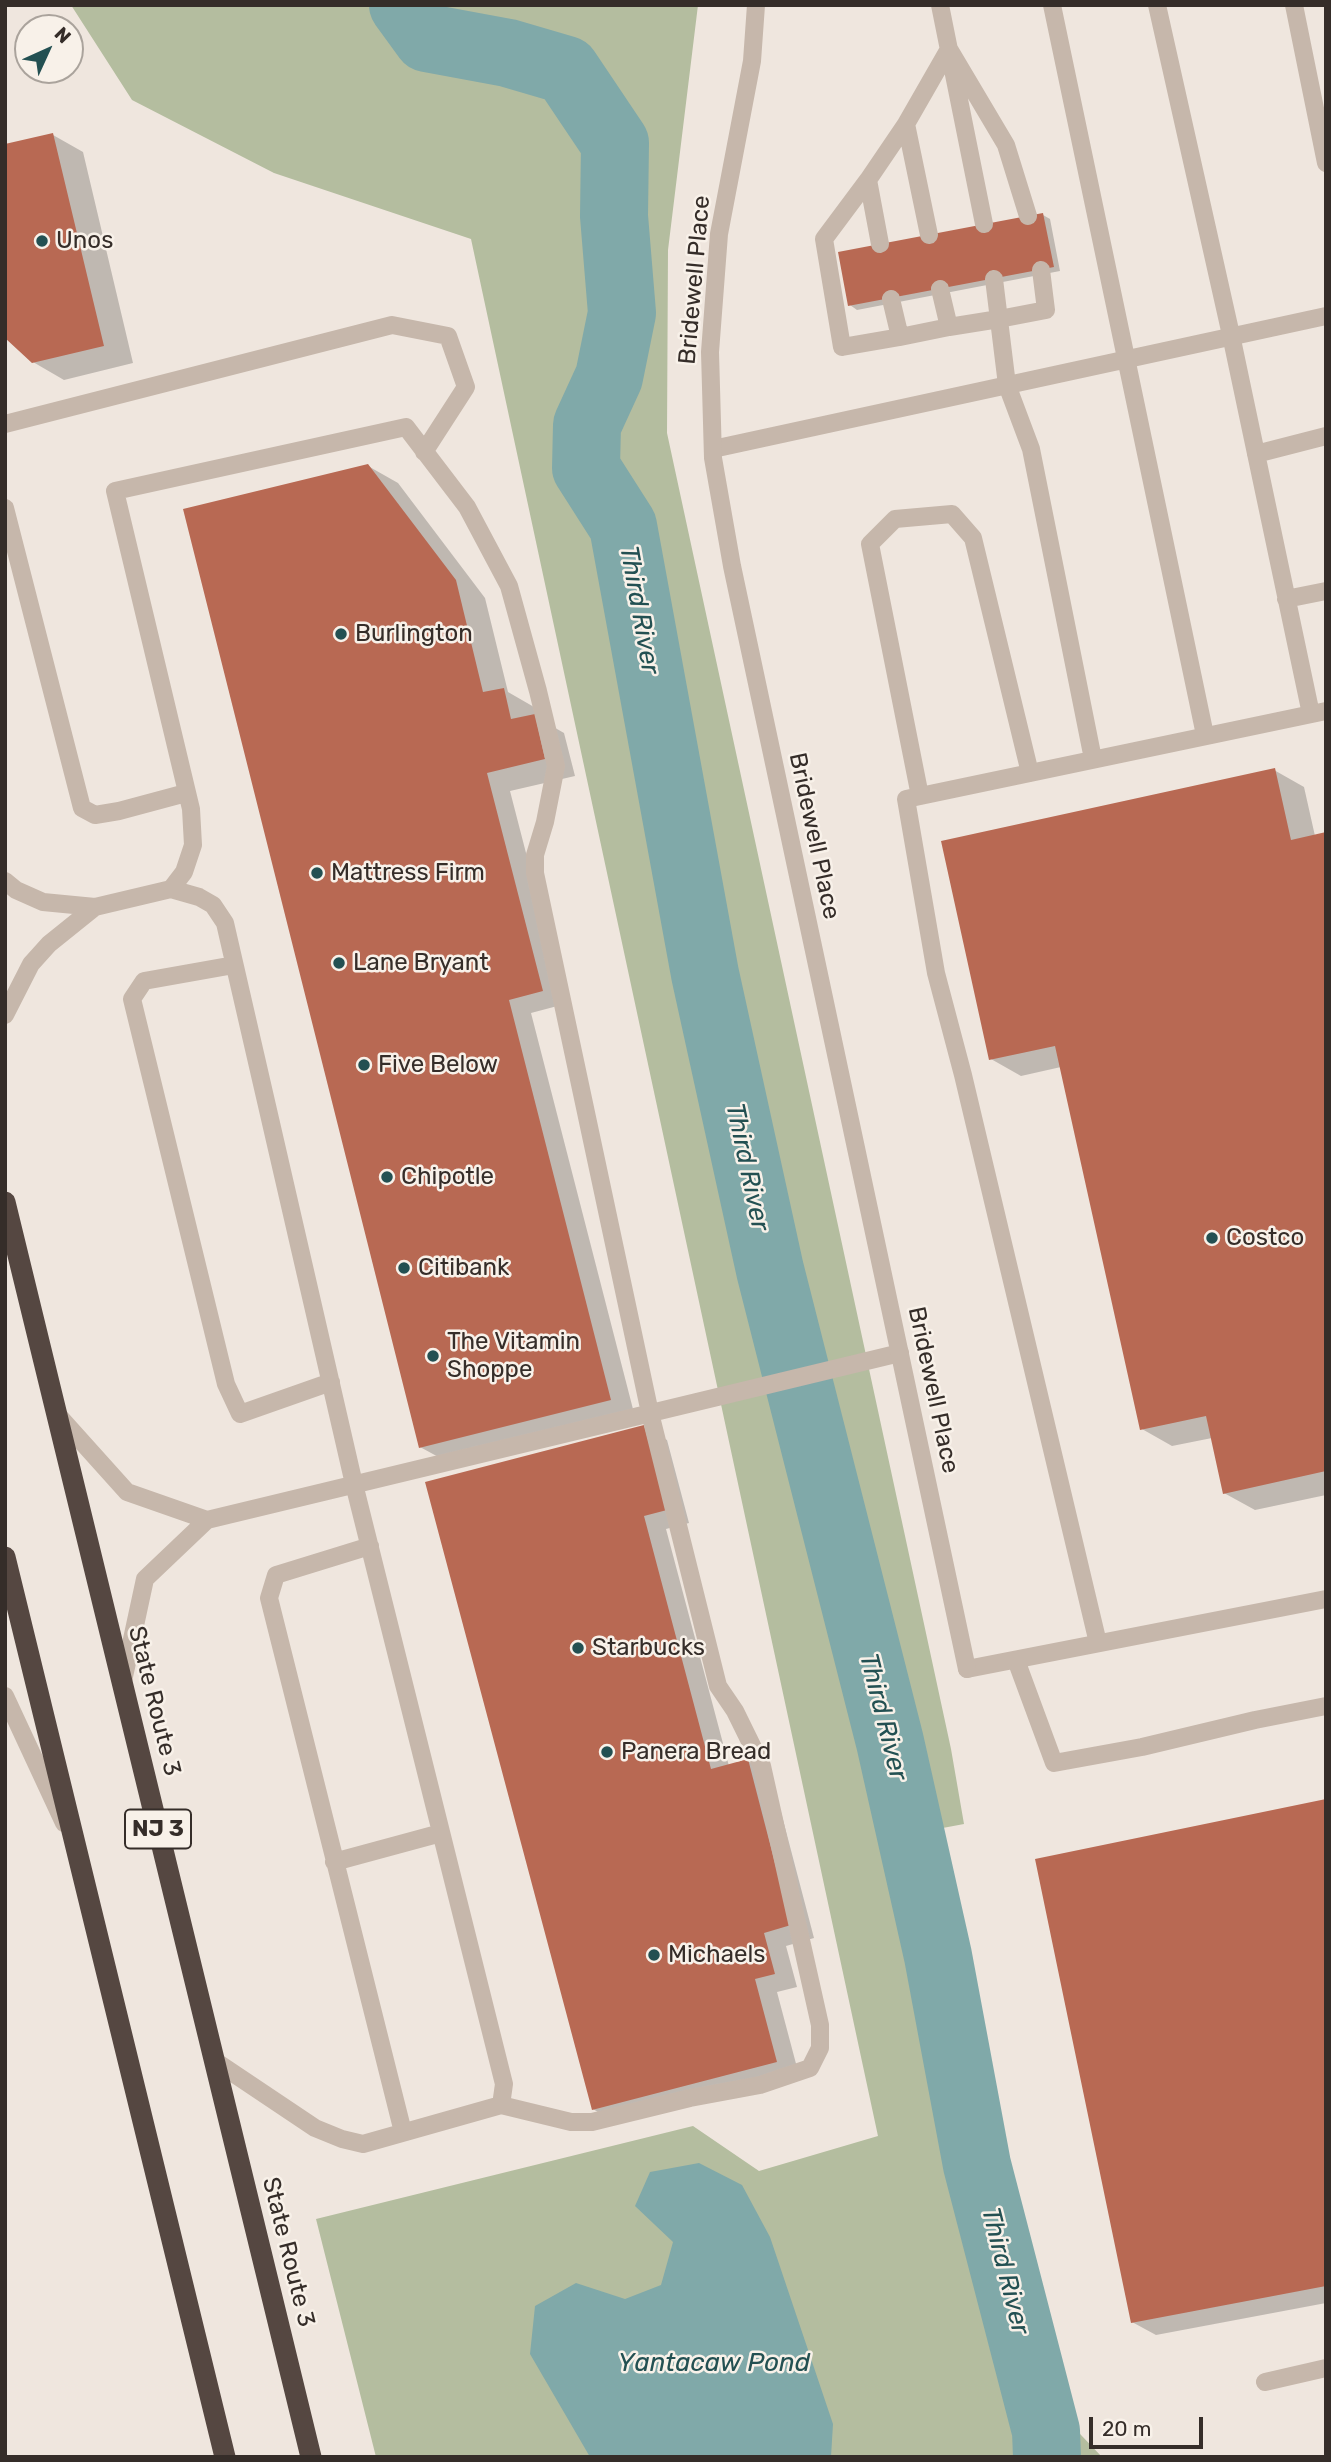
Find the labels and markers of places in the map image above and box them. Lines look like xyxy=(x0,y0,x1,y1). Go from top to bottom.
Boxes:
place label: Unos xyxy=(56,227,113,255)
marker: Unos xyxy=(34,233,50,249)
place label: Burlington xyxy=(355,620,473,648)
marker: Burlington xyxy=(333,626,349,642)
place label: Mattress Firm xyxy=(331,859,485,887)
marker: Mattress Firm xyxy=(309,865,325,881)
place label: Lane Bryant xyxy=(353,949,489,977)
marker: Lane Bryant xyxy=(331,955,347,971)
place label: Five Below xyxy=(378,1051,498,1079)
marker: Five Below xyxy=(356,1057,372,1073)
place label: Chipotle xyxy=(401,1163,494,1191)
marker: Chipotle xyxy=(379,1169,395,1185)
place label: Costco xyxy=(1226,1224,1304,1252)
marker: Costco xyxy=(1204,1230,1220,1246)
place label: Citibank xyxy=(418,1254,509,1282)
marker: Citibank xyxy=(396,1260,412,1276)
place label: The Vitamin Shoppe xyxy=(447,1328,580,1384)
marker: The Vitamin Shoppe xyxy=(425,1348,441,1364)
place label: Starbucks xyxy=(592,1634,705,1662)
marker: Starbucks xyxy=(570,1640,586,1656)
place label: Panera Bread xyxy=(621,1738,771,1766)
marker: Panera Bread xyxy=(599,1744,615,1760)
place label: Michaels xyxy=(668,1941,765,1969)
marker: Michaels xyxy=(646,1947,662,1963)

